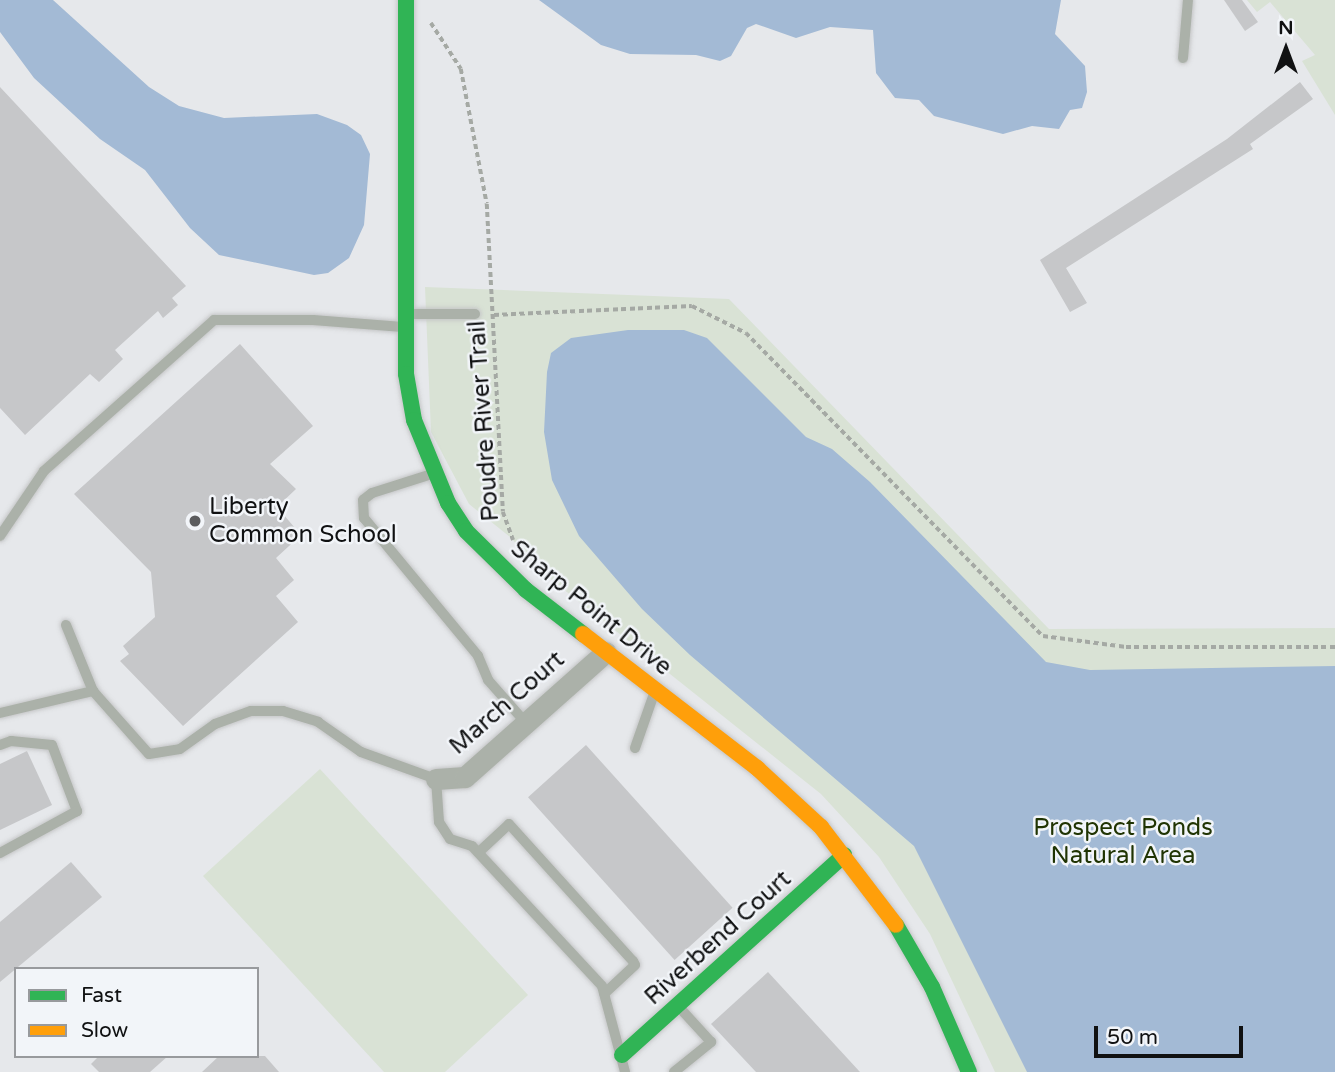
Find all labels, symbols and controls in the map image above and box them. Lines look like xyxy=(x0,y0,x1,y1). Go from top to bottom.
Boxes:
north arrow xyxy=(1251,14,1321,84)
text: N xyxy=(1278,17,1294,39)
street label: Poudre River Trail xyxy=(463,320,505,522)
place label: Liberty Common School xyxy=(209,493,397,549)
marker: Liberty Common School xyxy=(187,513,203,529)
street label: Sharp Point Drive xyxy=(505,534,677,682)
street label: March Court xyxy=(444,645,570,761)
park label: Prospect Ponds Natural Area xyxy=(1033,814,1213,870)
street label: Riverbend Court xyxy=(639,865,797,1011)
legend xyxy=(14,967,259,1058)
text: Fast xyxy=(81,983,122,1008)
scale bar xyxy=(1097,1012,1246,1056)
text: Slow xyxy=(81,1018,128,1043)
text: 50 m xyxy=(1107,1025,1158,1050)

